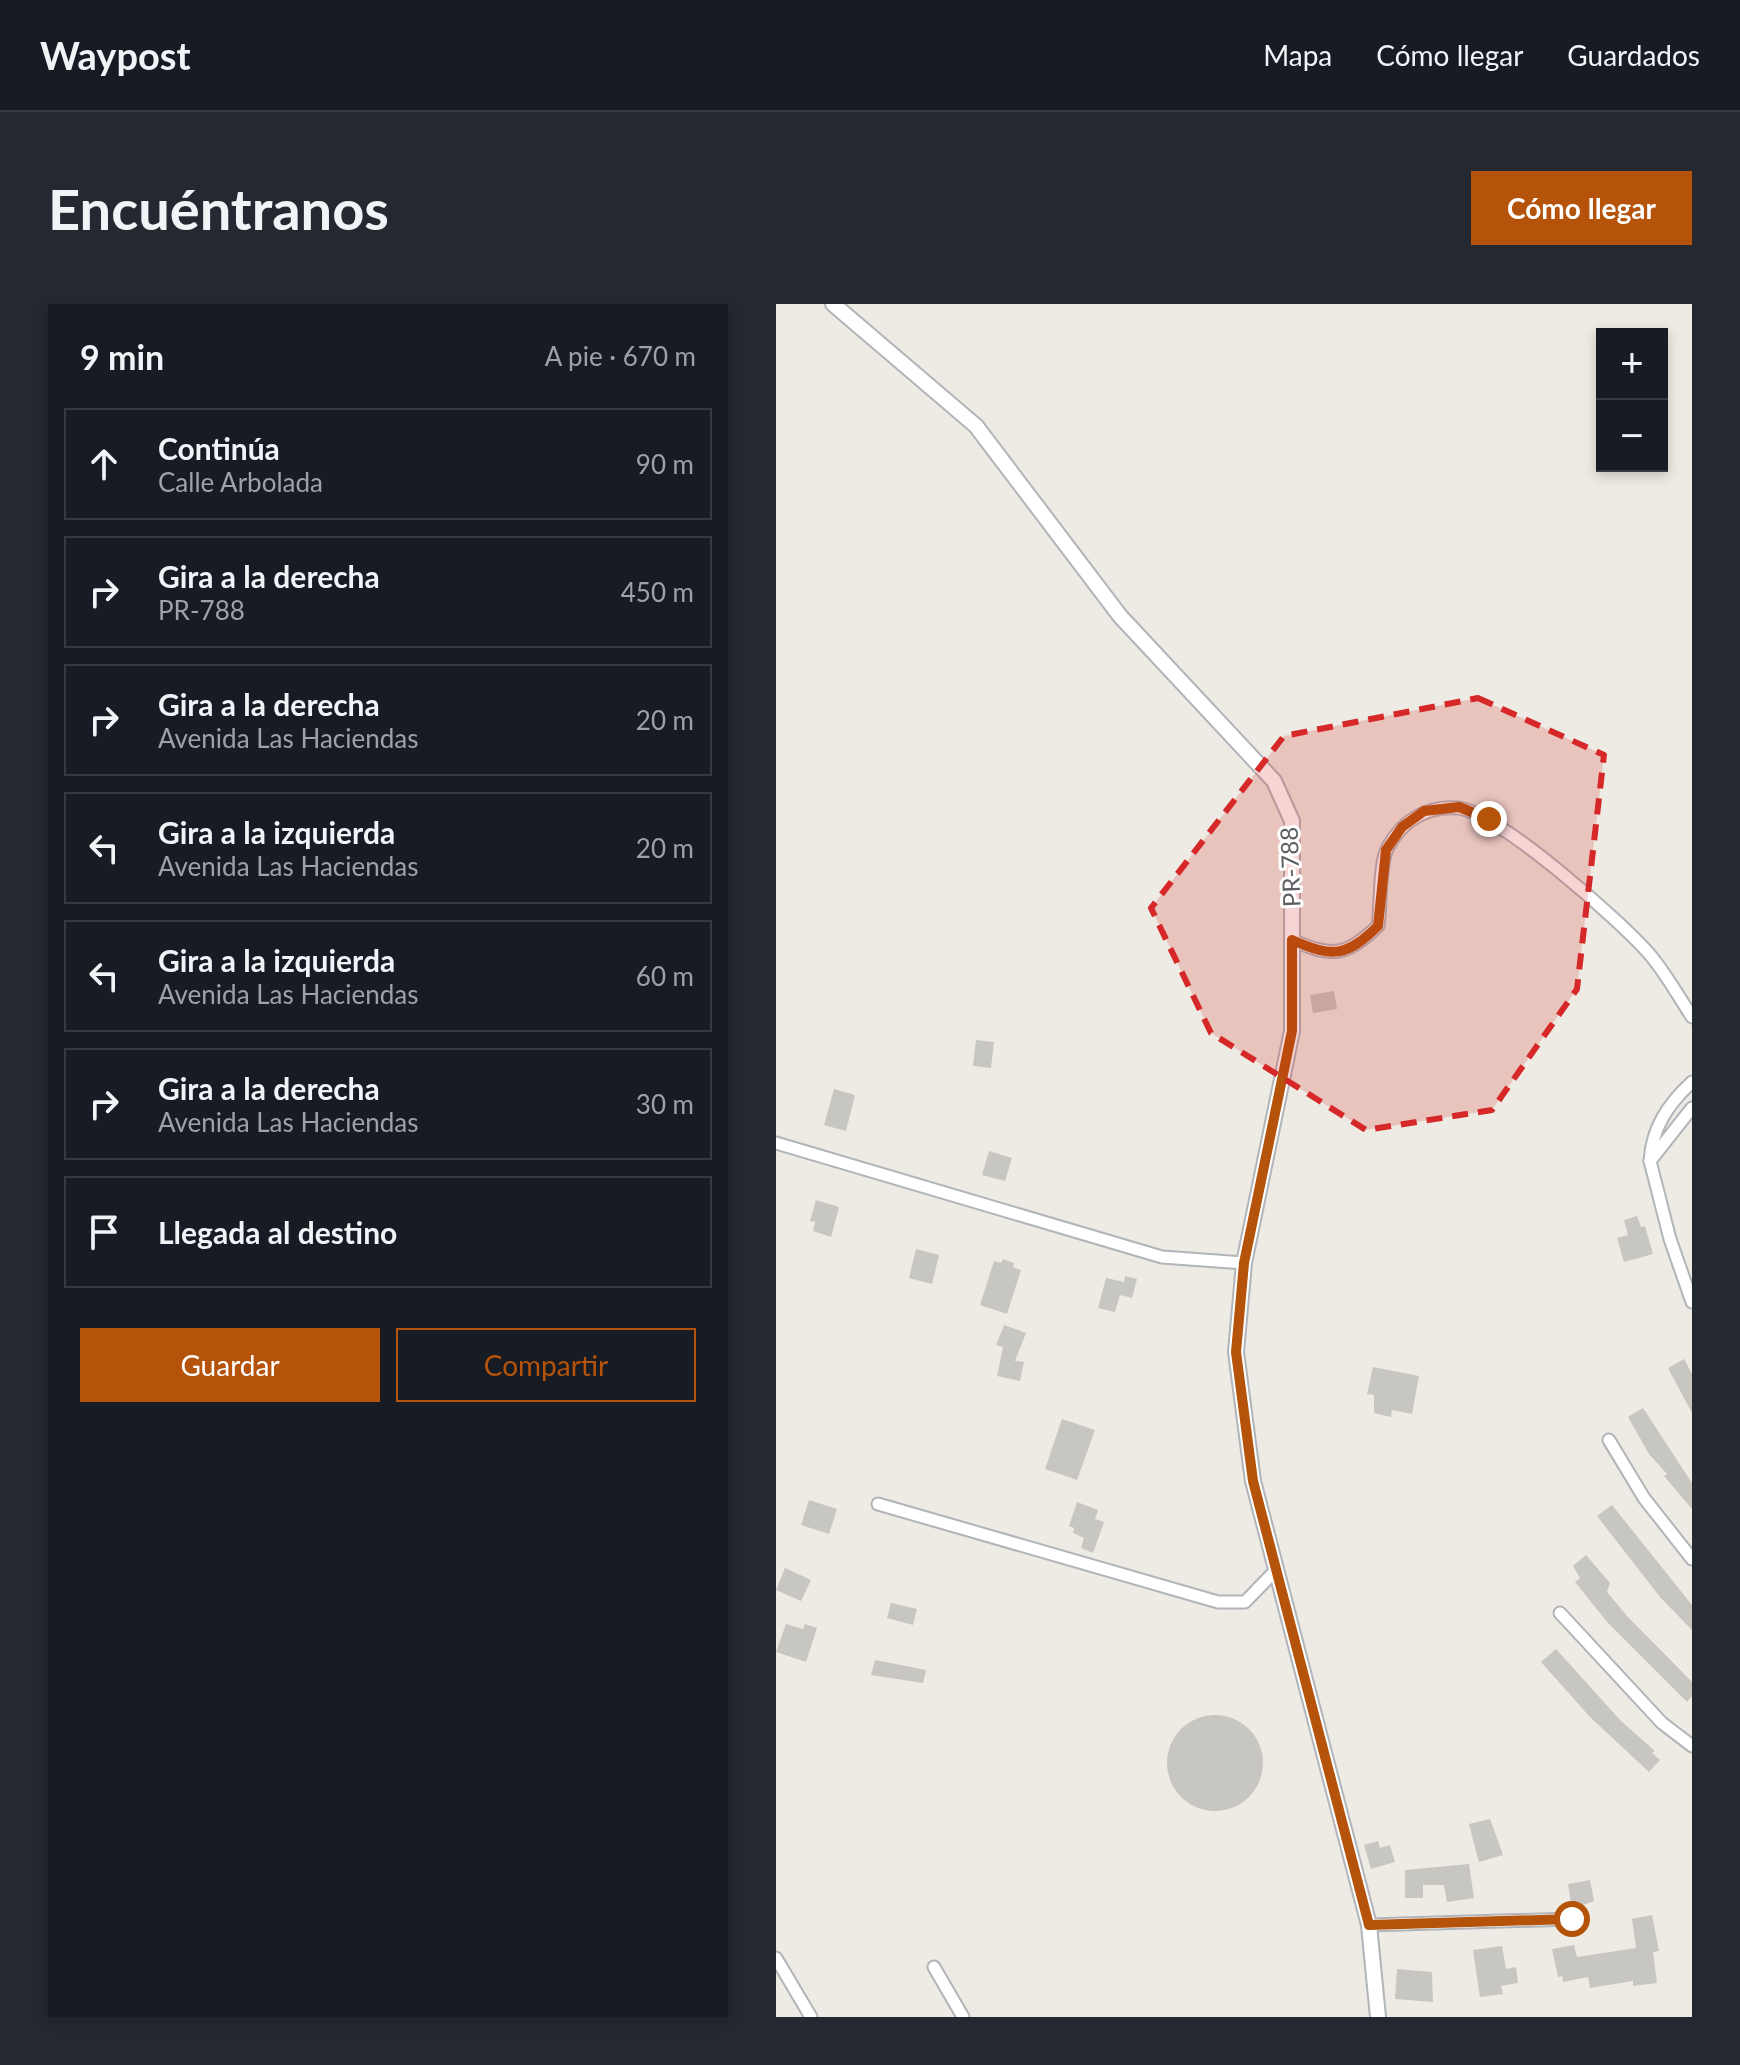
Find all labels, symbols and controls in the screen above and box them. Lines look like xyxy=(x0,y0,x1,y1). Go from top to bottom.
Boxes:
text: Waypost xyxy=(40,32,191,78)
text: Mapa xyxy=(1263,38,1332,72)
text: Cómo llegar xyxy=(1376,38,1523,72)
text: Guardados xyxy=(1567,38,1700,72)
button: Cómo llegar xyxy=(1471,171,1692,245)
text: Encuéntranos xyxy=(48,175,389,242)
map controls xyxy=(1596,328,1668,472)
button: + xyxy=(1596,328,1668,400)
text: 9 min xyxy=(80,336,164,377)
text: A pie · 670 m xyxy=(545,340,696,372)
button: − xyxy=(1596,400,1668,472)
text: Continúa xyxy=(158,430,280,466)
icon: ahead xyxy=(82,442,126,486)
text: 90 m xyxy=(636,448,694,480)
text: Calle Arbolada xyxy=(158,466,323,498)
text: Gira a la derecha xyxy=(158,558,380,594)
icon: right xyxy=(82,570,126,614)
text: 450 m xyxy=(621,576,694,608)
text: PR-788 xyxy=(158,594,245,626)
text: Gira a la derecha xyxy=(158,686,380,722)
icon: right xyxy=(82,698,126,742)
text: 20 m xyxy=(636,704,694,736)
text: Avenida Las Haciendas xyxy=(158,722,418,754)
route end xyxy=(1471,801,1507,837)
text: Gira a la izquierda xyxy=(158,814,395,850)
icon: left xyxy=(82,826,126,870)
street label: PR-788 xyxy=(1274,827,1305,908)
text: 20 m xyxy=(636,832,694,864)
text: Avenida Las Haciendas xyxy=(158,850,418,882)
text: Gira a la izquierda xyxy=(158,942,395,978)
icon: left xyxy=(82,954,126,998)
text: 60 m xyxy=(636,960,694,992)
text: Avenida Las Haciendas xyxy=(158,978,418,1010)
text: Gira a la derecha xyxy=(158,1070,380,1106)
icon: right xyxy=(82,1082,126,1126)
text: 30 m xyxy=(636,1088,694,1120)
text: Avenida Las Haciendas xyxy=(158,1106,418,1138)
icon: arrive xyxy=(82,1210,126,1254)
text: Llegada al destino xyxy=(158,1214,397,1250)
button: Guardar xyxy=(80,1328,380,1402)
button: Compartir xyxy=(396,1328,696,1402)
route start xyxy=(1554,1901,1590,1937)

